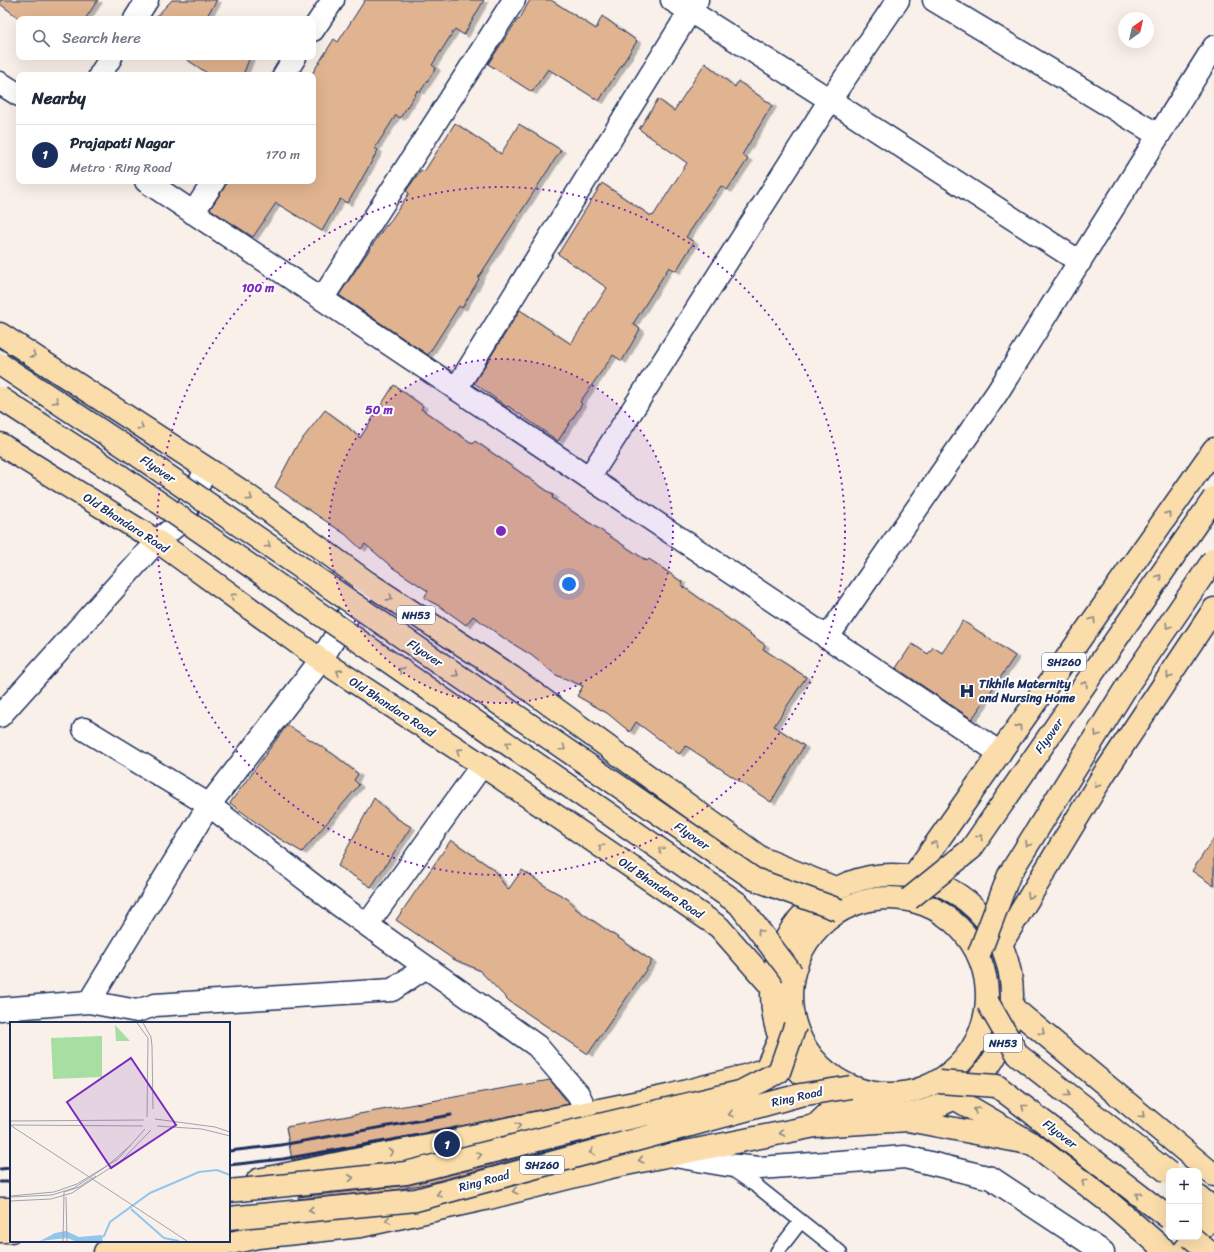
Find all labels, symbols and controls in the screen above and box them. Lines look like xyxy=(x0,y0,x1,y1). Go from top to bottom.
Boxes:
north arrow xyxy=(1118,12,1154,48)
search box xyxy=(16,16,316,60)
text: Search here xyxy=(62,25,141,51)
icon: search xyxy=(30,27,52,49)
text: Nearby xyxy=(32,83,86,113)
text: Prajapati Nagar xyxy=(70,130,174,156)
text: 1 xyxy=(42,143,48,166)
text: 170 m xyxy=(265,143,300,166)
text: Metro · Ring Road xyxy=(70,156,171,179)
text: 100 m xyxy=(242,277,275,299)
one-way arrow xyxy=(28,351,35,358)
one-way arrow xyxy=(52,396,59,404)
text: 50 m xyxy=(365,399,393,421)
one-way arrow xyxy=(137,422,144,430)
street label: Flyover xyxy=(136,449,181,490)
street label: Old Bhandara Road xyxy=(78,487,175,560)
one-way arrow xyxy=(246,493,253,501)
one-way arrow xyxy=(1163,511,1171,518)
centre of rings xyxy=(494,524,508,538)
one-way arrow xyxy=(264,540,271,548)
your location xyxy=(559,574,579,594)
one-way arrow xyxy=(1154,574,1161,581)
one-way arrow xyxy=(386,593,393,600)
one-way arrow xyxy=(230,594,237,601)
road number: NH53 xyxy=(397,606,435,624)
one-way arrow xyxy=(1088,618,1095,625)
one-way arrow xyxy=(1166,621,1173,628)
street label: Flyover xyxy=(403,633,448,674)
road number: SH260 xyxy=(1042,653,1086,671)
one-way arrow xyxy=(398,668,405,675)
one-way arrow xyxy=(451,669,458,676)
one-way arrow xyxy=(336,670,343,677)
street label: Old Bhandara Road xyxy=(344,671,441,744)
one-way arrow xyxy=(1166,672,1174,679)
place label: Tikhile Maternity and Nursing Home xyxy=(978,673,1076,709)
one-way arrow xyxy=(1080,681,1087,688)
hospital icon: Tikhile Maternity and Nursing Home xyxy=(958,682,976,700)
street label: Flyover xyxy=(1029,713,1070,758)
one-way arrow xyxy=(1014,724,1021,731)
one-way arrow xyxy=(1094,730,1102,737)
one-way arrow xyxy=(505,742,512,749)
one-way arrow xyxy=(559,743,566,751)
one-way arrow xyxy=(456,748,463,756)
one-way arrow xyxy=(1095,781,1102,788)
street label: Flyover xyxy=(670,816,715,857)
one-way arrow xyxy=(975,834,983,841)
one-way arrow xyxy=(1026,840,1033,847)
one-way arrow xyxy=(930,841,938,848)
one-way arrow xyxy=(599,845,606,852)
one-way arrow xyxy=(658,848,665,855)
street label: Old Bhandara Road xyxy=(614,851,710,926)
one-way arrow xyxy=(1028,892,1035,899)
one-way arrow xyxy=(758,929,765,936)
inset map xyxy=(10,1022,230,1242)
one-way arrow xyxy=(1038,1027,1045,1034)
road number: NH53 xyxy=(984,1034,1022,1052)
street label: Ring Road xyxy=(769,1080,825,1114)
one-way arrow xyxy=(1063,1089,1070,1096)
one-way arrow xyxy=(1021,1104,1028,1112)
one-way arrow xyxy=(973,1108,980,1115)
one-way arrow xyxy=(727,1109,734,1118)
one-way arrow xyxy=(1137,1111,1145,1118)
street label: Flyover xyxy=(1038,1113,1083,1155)
one-way arrow xyxy=(515,1122,521,1131)
one-way arrow xyxy=(779,1128,785,1136)
pin: 1 xyxy=(434,1129,460,1159)
one-way arrow xyxy=(589,1147,596,1156)
one-way arrow xyxy=(388,1149,394,1157)
one-way arrow xyxy=(476,1151,482,1159)
road number: SH260 xyxy=(520,1156,564,1174)
one-way arrow xyxy=(638,1156,644,1164)
street label: Ring Road xyxy=(456,1163,513,1198)
map controls xyxy=(1166,1168,1202,1240)
button: + xyxy=(1166,1168,1202,1204)
one-way arrow xyxy=(348,1174,354,1183)
one-way arrow xyxy=(1081,1180,1088,1187)
one-way arrow xyxy=(511,1186,518,1195)
one-way arrow xyxy=(436,1189,443,1197)
one-way arrow xyxy=(1136,1192,1143,1199)
button: − xyxy=(1166,1204,1202,1240)
one-way arrow xyxy=(308,1206,314,1215)
one-way arrow xyxy=(385,1216,391,1224)

